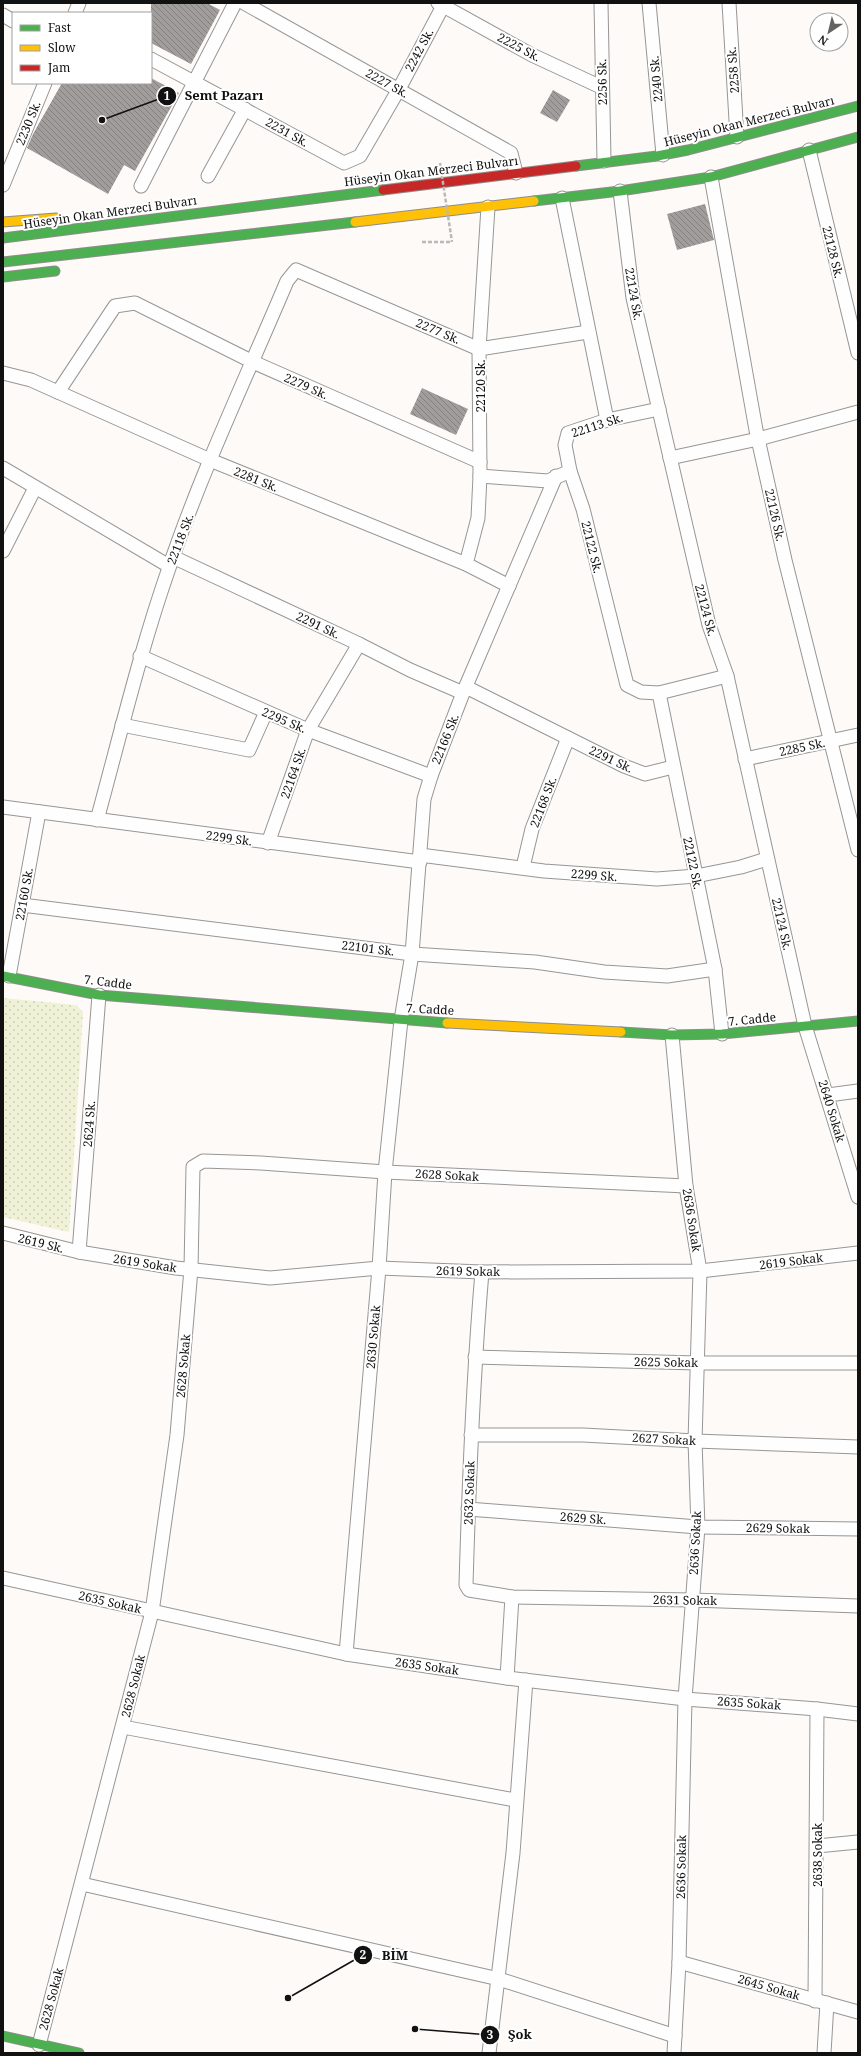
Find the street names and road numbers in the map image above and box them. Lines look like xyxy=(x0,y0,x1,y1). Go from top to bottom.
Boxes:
street label: 2242 Sk. xyxy=(401,25,437,75)
street label: 2225 Sk. xyxy=(494,29,544,65)
street label: 2258 Sk. xyxy=(723,46,743,94)
street label: 2240 Sk. xyxy=(646,55,666,103)
street label: 2256 Sk. xyxy=(593,59,611,105)
street label: 2227 Sk. xyxy=(363,64,411,102)
street label: Hüseyin Okan Merzeci Bulvarı xyxy=(662,92,836,150)
street label: 2230 Sk. xyxy=(11,98,45,148)
street label: 2231 Sk. xyxy=(263,113,311,151)
street label: Hüseyin Okan Merzeci Bulvarı xyxy=(343,152,519,190)
street label: Hüseyin Okan Merzeci Bulvarı xyxy=(22,191,198,233)
street label: 22128 Sk. xyxy=(818,224,848,280)
street label: 22124 Sk. xyxy=(621,266,647,322)
street label: 2277 Sk. xyxy=(413,314,463,348)
street label: 22120 Sk. xyxy=(472,359,489,413)
street label: 2279 Sk. xyxy=(281,369,331,403)
street label: 22113 Sk. xyxy=(569,409,625,441)
street label: 2281 Sk. xyxy=(231,462,281,496)
street label: 22126 Sk. xyxy=(761,487,789,543)
street label: 22118 Sk. xyxy=(163,511,197,567)
street label: 22122 Sk. xyxy=(577,519,607,575)
street label: 22124 Sk. xyxy=(691,582,721,638)
street label: 2291 Sk. xyxy=(293,607,343,643)
street label: 2295 Sk. xyxy=(259,703,309,737)
street label: 22166 Sk. xyxy=(427,711,463,767)
street label: 2285 Sk. xyxy=(777,734,827,760)
street label: 2291 Sk. xyxy=(586,741,636,777)
street label: 22164 Sk. xyxy=(276,745,310,801)
street label: 22168 Sk. xyxy=(526,774,560,830)
street label: 2299 Sk. xyxy=(205,826,253,850)
street label: 22122 Sk. xyxy=(679,835,707,891)
street label: 2299 Sk. xyxy=(570,865,618,885)
street label: 22160 Sk. xyxy=(11,866,37,922)
street label: 22124 Sk. xyxy=(768,896,796,952)
street label: 22101 Sk. xyxy=(341,936,395,960)
street label: 7. Cadde xyxy=(83,971,133,993)
street label: 7. Cadde xyxy=(406,999,454,1019)
street label: 7. Cadde xyxy=(727,1008,777,1030)
street label: 2640 Sokak xyxy=(814,1078,850,1145)
street label: 2624 Sk. xyxy=(79,1100,99,1148)
street label: 2628 Sokak xyxy=(414,1165,480,1185)
street label: 2636 Sokak xyxy=(679,1187,706,1254)
street label: 2619 Sk. xyxy=(16,1229,66,1257)
street label: 2619 Sokak xyxy=(758,1249,825,1273)
street label: 2619 Sokak xyxy=(112,1250,179,1277)
street label: 2619 Sokak xyxy=(436,1262,501,1280)
street label: 2630 Sokak xyxy=(362,1303,384,1370)
street label: 2628 Sokak xyxy=(172,1332,194,1399)
street label: 2625 Sokak xyxy=(634,1353,699,1371)
street label: 2627 Sokak xyxy=(631,1429,697,1449)
street label: 2632 Sokak xyxy=(459,1460,479,1525)
street label: 2629 Sk. xyxy=(559,1508,607,1528)
street label: 2636 Sokak xyxy=(685,1510,705,1576)
street label: 2629 Sokak xyxy=(746,1519,811,1537)
street label: 2635 Sokak xyxy=(77,1586,144,1618)
street label: 2631 Sokak xyxy=(653,1591,718,1609)
street label: 2628 Sokak xyxy=(117,1652,149,1719)
street label: 2635 Sokak xyxy=(394,1653,461,1679)
street label: 2635 Sokak xyxy=(716,1692,783,1714)
street label: 2638 Sokak xyxy=(809,1822,826,1887)
street label: 2636 Sokak xyxy=(672,1834,690,1899)
street label: 2628 Sokak xyxy=(34,1965,68,2032)
street label: 2645 Sokak xyxy=(736,1970,803,2004)

